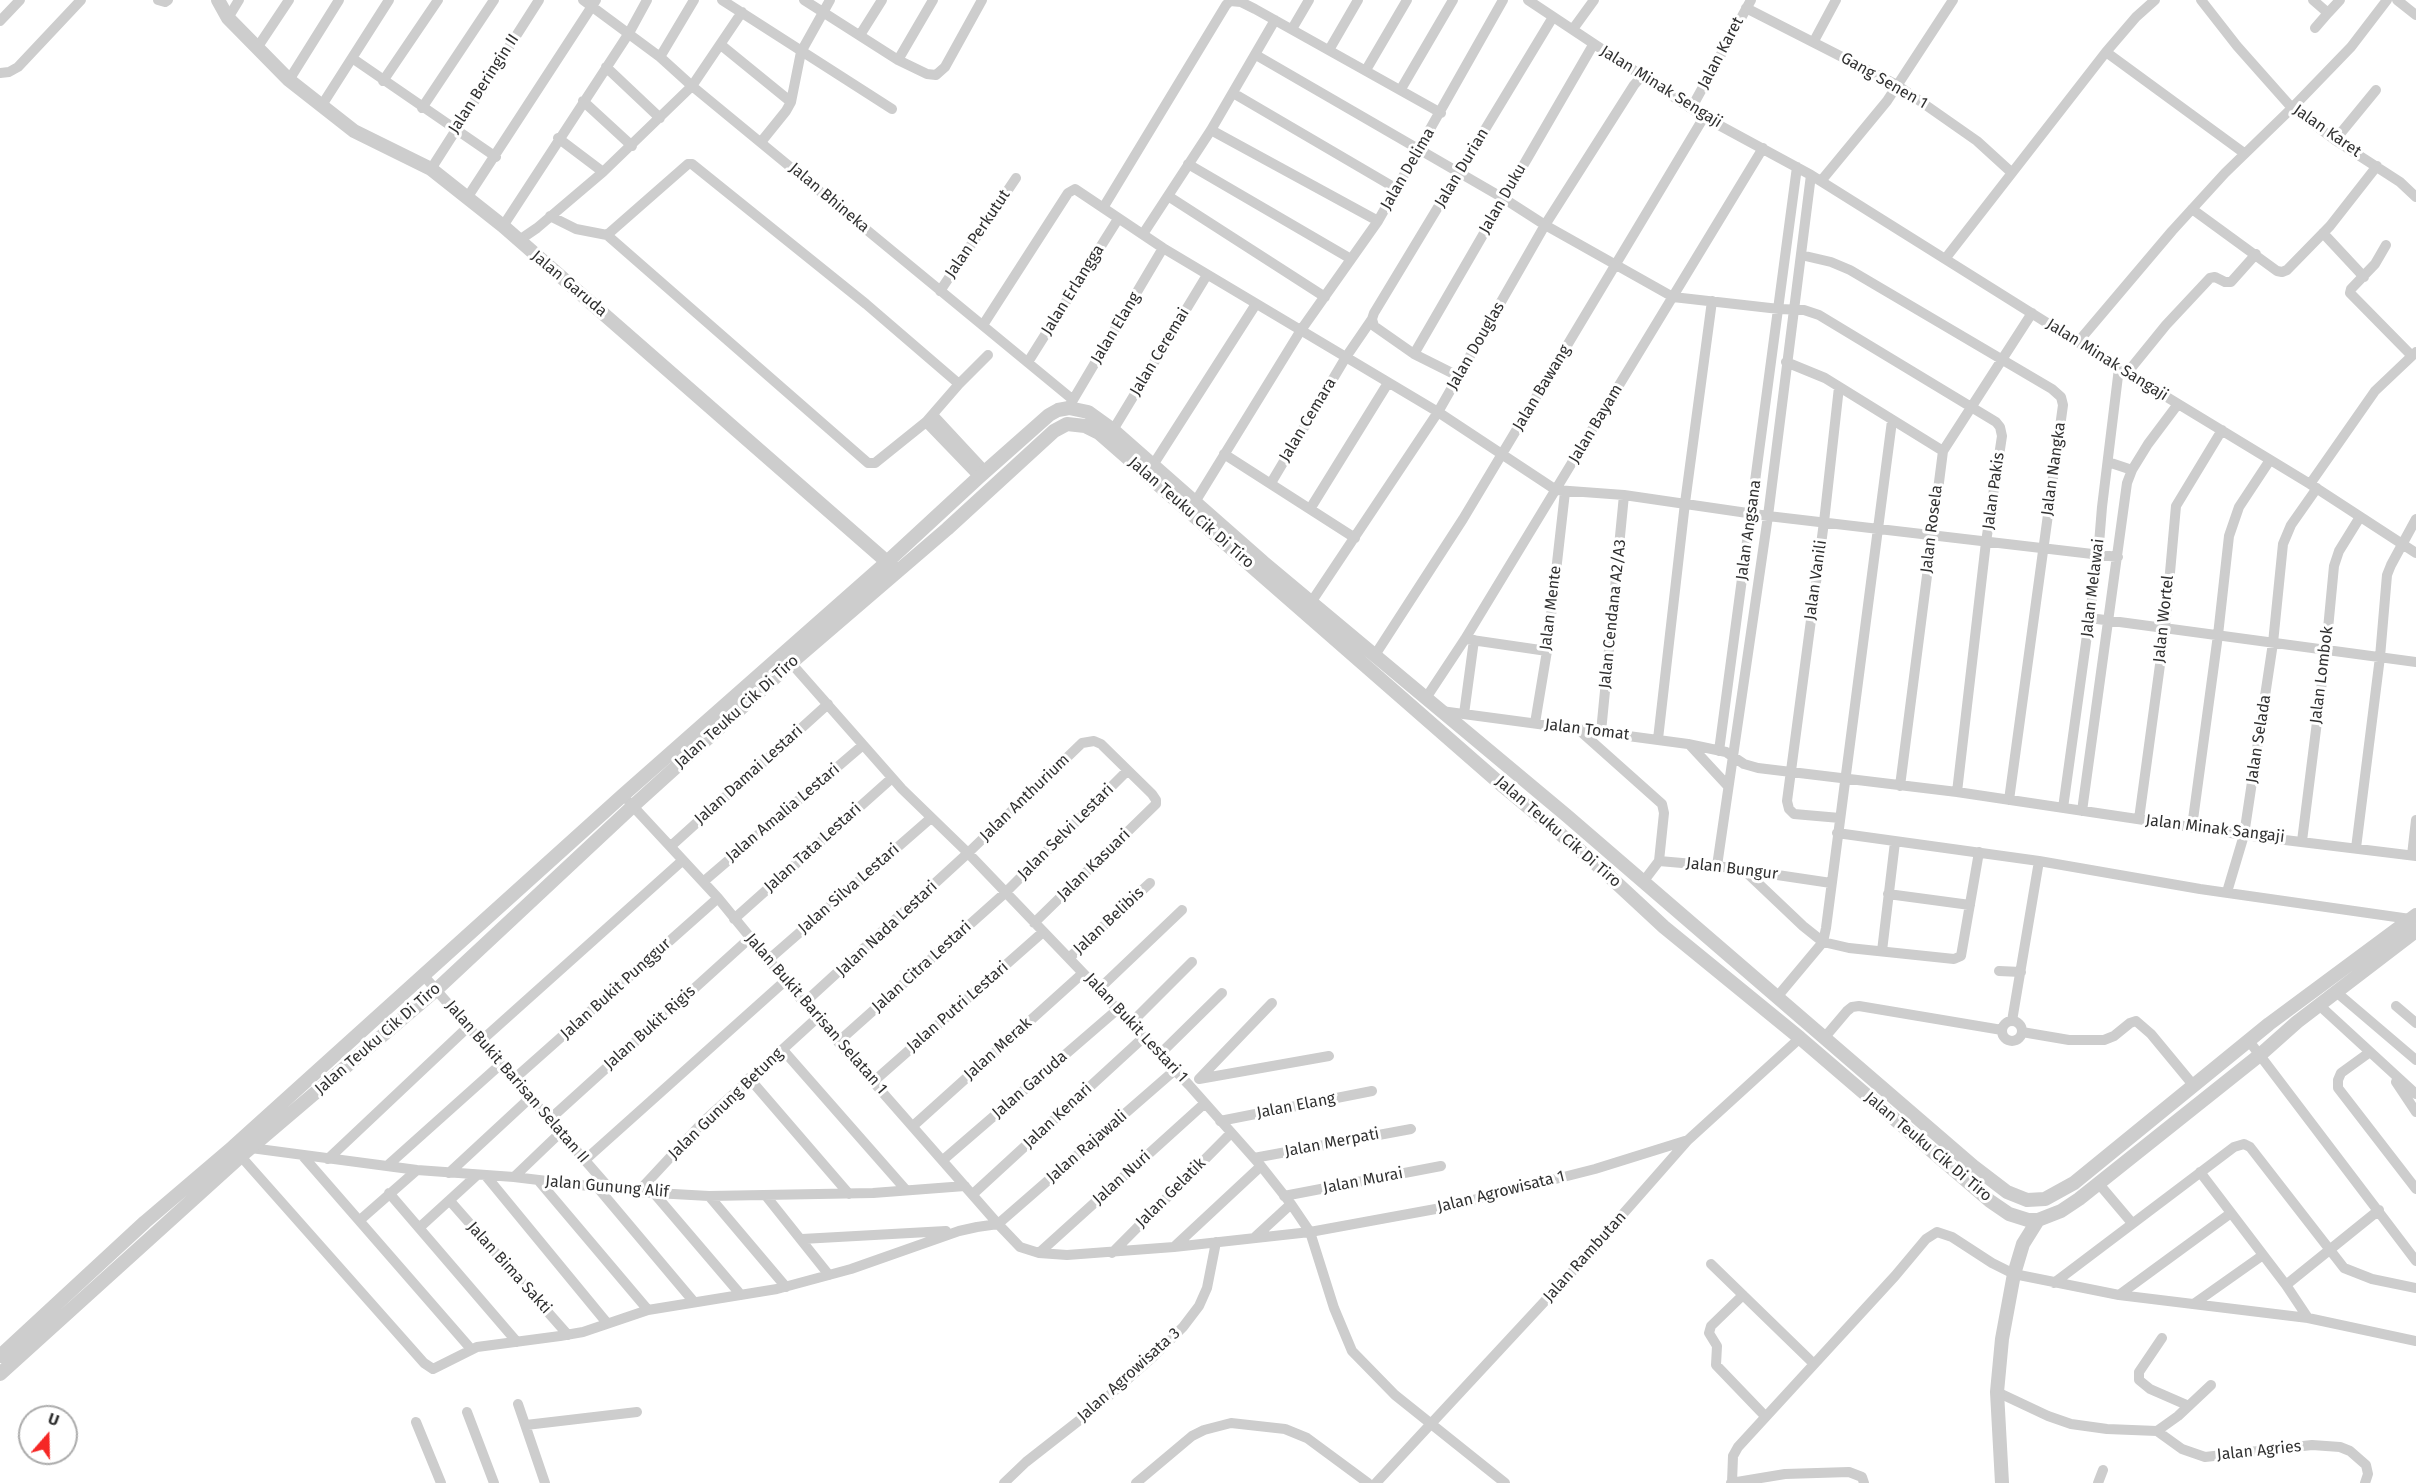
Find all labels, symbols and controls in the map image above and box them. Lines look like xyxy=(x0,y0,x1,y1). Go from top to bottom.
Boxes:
street label: Jalan Karet xyxy=(1694,14,1748,92)
street label: Jalan Beringin II xyxy=(445,31,523,137)
street label: Jalan Minak Sengaji xyxy=(1596,42,1726,132)
street label: Gang Senen 1 xyxy=(1837,48,1931,114)
street label: Jalan Karet xyxy=(2289,101,2365,161)
street label: Jalan Delima xyxy=(1377,125,1439,213)
street label: Jalan Durian xyxy=(1431,125,1493,211)
street label: Jalan Bhineka xyxy=(785,159,873,237)
street label: Jalan Duku xyxy=(1475,161,1531,237)
street label: Jalan Perkutut xyxy=(941,186,1015,282)
street label: Jalan Erlangga xyxy=(1038,241,1108,339)
street label: Jalan Garuda xyxy=(527,247,611,321)
street label: Jalan Elang xyxy=(1087,289,1145,367)
street label: Jalan Douglas xyxy=(1443,299,1509,393)
street label: Jalan Ceremai xyxy=(1126,305,1194,399)
street label: Jalan Minak Sangaji xyxy=(2042,315,2172,405)
street label: Jalan Bawang xyxy=(1509,342,1575,434)
street label: Jalan Cemara xyxy=(1275,375,1341,465)
street label: Jalan Bayam xyxy=(1565,381,1627,467)
street label: Jalan Nangka xyxy=(2038,421,2070,517)
street label: Jalan Pakis xyxy=(1979,451,2009,531)
street label: Jalan Teuku Cik Di Tiro xyxy=(1124,453,1258,573)
street label: Jalan Angsana xyxy=(1732,479,1766,581)
street label: Jalan Rosela xyxy=(1917,484,1947,574)
street label: Jalan Cendana A2/A3 xyxy=(1596,538,1630,690)
street label: Jalan Melawai xyxy=(2077,538,2109,638)
street label: Jalan Vanili xyxy=(1801,539,1831,621)
street label: Jalan Mente xyxy=(1536,565,1566,651)
street label: Jalan Wortel xyxy=(2150,574,2178,664)
street label: Jalan Lombok xyxy=(2306,625,2338,725)
street label: Jalan Teuku Cik Di Tiro xyxy=(671,651,803,773)
street label: Jalan Selada xyxy=(2243,693,2275,785)
street label: Jalan Tomat xyxy=(1544,715,1630,745)
street label: Jalan Damai Lestari xyxy=(691,721,807,829)
street label: Jalan Anthurium xyxy=(976,750,1074,846)
street label: Jalan Amalia Lestari xyxy=(722,760,844,866)
street label: Jalan Teuku Cik Di Tiro xyxy=(1491,772,1625,892)
street label: Jalan Selvi Lestari xyxy=(1014,780,1118,884)
street label: Jalan Tata Lestari xyxy=(761,799,865,897)
street label: Jalan Minak Sangaji xyxy=(2144,811,2286,847)
street label: Jalan Kasuari xyxy=(1053,825,1135,905)
street label: Jalan Silva Lestari xyxy=(795,840,903,938)
street label: Jalan Bungur xyxy=(1685,854,1779,884)
street label: Jalan Nada Lestari xyxy=(832,877,942,981)
street label: Jalan Belibis xyxy=(1070,883,1148,959)
street label: Jalan Citra Lestari xyxy=(868,917,976,1017)
street label: Jalan Bukit Barisan Selatan 1 xyxy=(741,930,891,1098)
street label: Jalan Bukit Punggur xyxy=(557,934,675,1044)
street label: Jalan Putri Lestari xyxy=(903,958,1013,1056)
street label: Jalan Bukit Lestari 1 xyxy=(1081,969,1191,1087)
street label: Jalan Teuku Cik Di Tiro xyxy=(311,979,445,1099)
street label: Jalan Bukit Rigis xyxy=(600,982,700,1074)
street label: Jalan Bukit Barisan Selatan II xyxy=(441,997,593,1167)
street label: Jalan Merak xyxy=(960,1014,1036,1084)
street label: Jalan Gunung Betung xyxy=(665,1044,787,1164)
street label: Jalan Garuda xyxy=(989,1047,1071,1123)
street label: Jalan Kenari xyxy=(1020,1079,1096,1153)
street label: Jalan Teuku Cik Di Tiro xyxy=(1860,1088,1996,1206)
street label: Jalan Elang xyxy=(1255,1089,1337,1123)
street label: Jalan Rajawali xyxy=(1043,1107,1131,1187)
street label: Jalan Merpati xyxy=(1283,1124,1381,1162)
street label: Jalan Nuri xyxy=(1089,1147,1155,1209)
street label: Jalan Gelatik xyxy=(1132,1154,1210,1232)
street label: Jalan Murai xyxy=(1321,1164,1405,1198)
street label: Jalan Agrowisata 1 xyxy=(1435,1167,1567,1217)
street label: Jalan Gunung Alif xyxy=(544,1172,670,1202)
street label: Jalan Rambutan xyxy=(1539,1208,1631,1306)
street label: Jalan Bima Sakti xyxy=(463,1218,555,1318)
street label: Jalan Agrowisata 3 xyxy=(1074,1324,1184,1426)
north arrow xyxy=(18,1405,78,1465)
text: U xyxy=(45,1409,62,1430)
street label: Jalan Agries xyxy=(2216,1437,2302,1465)

